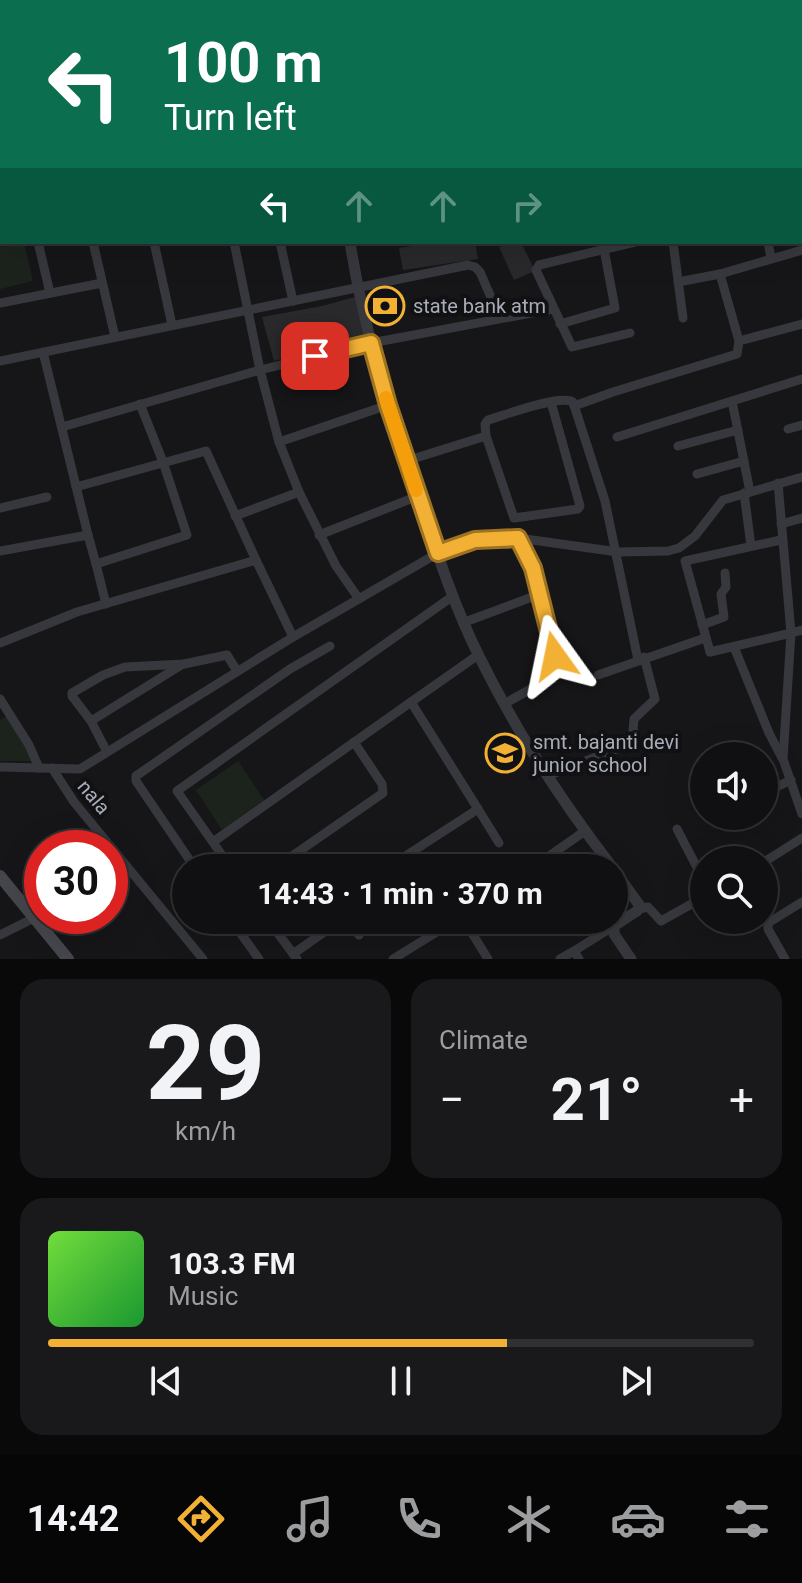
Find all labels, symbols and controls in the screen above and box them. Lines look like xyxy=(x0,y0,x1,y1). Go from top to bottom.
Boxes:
text: 100 m xyxy=(164,30,323,96)
icon: left xyxy=(32,32,136,136)
text: Turn left xyxy=(164,97,297,139)
icon: left xyxy=(253,184,297,228)
icon: ahead xyxy=(337,184,381,228)
icon: ahead xyxy=(421,184,465,228)
icon: right xyxy=(505,184,549,228)
bank icon: state bank atm xyxy=(364,285,406,327)
place label: state bank atm xyxy=(413,294,546,318)
pin xyxy=(281,322,349,390)
icon: arrive xyxy=(293,334,337,378)
position arrow xyxy=(513,614,597,698)
place label: smt. bajanti devi junior school xyxy=(532,730,679,777)
school or university icon: smt. bajanti devi junior school xyxy=(484,732,526,774)
map controls xyxy=(690,742,778,934)
button: sound xyxy=(690,742,778,830)
street label: nala xyxy=(73,775,115,819)
speed limit sign: 30 xyxy=(24,830,128,934)
button: search xyxy=(690,846,778,934)
text: 14:43 · 1 min · 370 m xyxy=(257,876,543,911)
text: 29 xyxy=(146,1003,265,1124)
text: Climate xyxy=(439,1025,528,1055)
text: 21° xyxy=(550,1064,643,1135)
text: − xyxy=(439,1074,464,1126)
text: + xyxy=(729,1074,754,1126)
text: km/h xyxy=(175,1116,236,1146)
text: 103.3 FM xyxy=(168,1246,296,1281)
text: Music xyxy=(168,1281,238,1311)
icon: previous xyxy=(144,1359,188,1403)
icon: pause xyxy=(379,1359,423,1403)
icon: next xyxy=(614,1359,658,1403)
icon: directions xyxy=(173,1491,229,1547)
icon: music xyxy=(282,1491,338,1547)
icon: phone xyxy=(391,1491,447,1547)
icon: climate xyxy=(501,1491,557,1547)
icon: car xyxy=(610,1491,666,1547)
icon: filters xyxy=(719,1491,775,1547)
text: 14:42 xyxy=(27,1498,119,1540)

